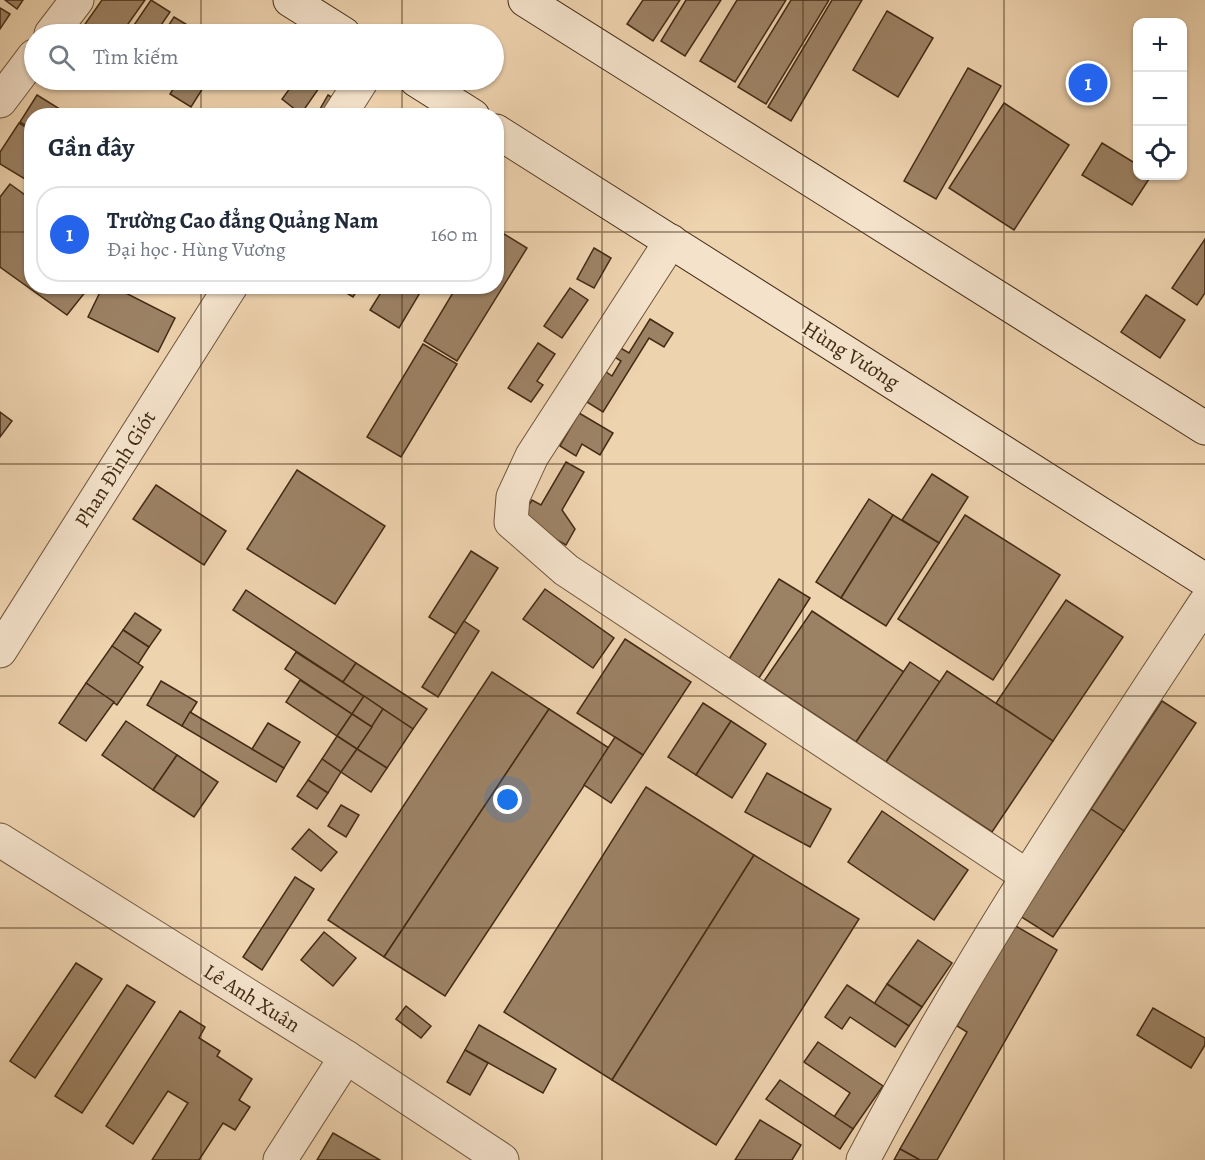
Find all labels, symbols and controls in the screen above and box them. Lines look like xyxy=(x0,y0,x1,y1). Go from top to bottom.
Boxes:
map controls xyxy=(1133,18,1187,180)
button: + xyxy=(1133,18,1187,72)
search box xyxy=(24,24,504,90)
icon: search xyxy=(45,41,78,74)
text: Tìm kiếm xyxy=(93,42,179,72)
pin: 1 xyxy=(1068,60,1108,106)
button: − xyxy=(1133,72,1187,126)
button: locate xyxy=(1133,126,1187,180)
text: Gần đây xyxy=(48,130,134,165)
text: Trường Cao đẳng Quảng Nam xyxy=(107,206,379,236)
text: 1 xyxy=(66,221,73,248)
text: 160 m xyxy=(431,221,478,248)
text: Đại học · Hùng Vương xyxy=(107,236,286,263)
street label: Hùng Vương xyxy=(797,314,905,396)
street label: Phan Đình Giót xyxy=(68,405,162,533)
your location xyxy=(493,785,522,814)
street label: Lê Anh Xuân xyxy=(198,957,306,1039)

